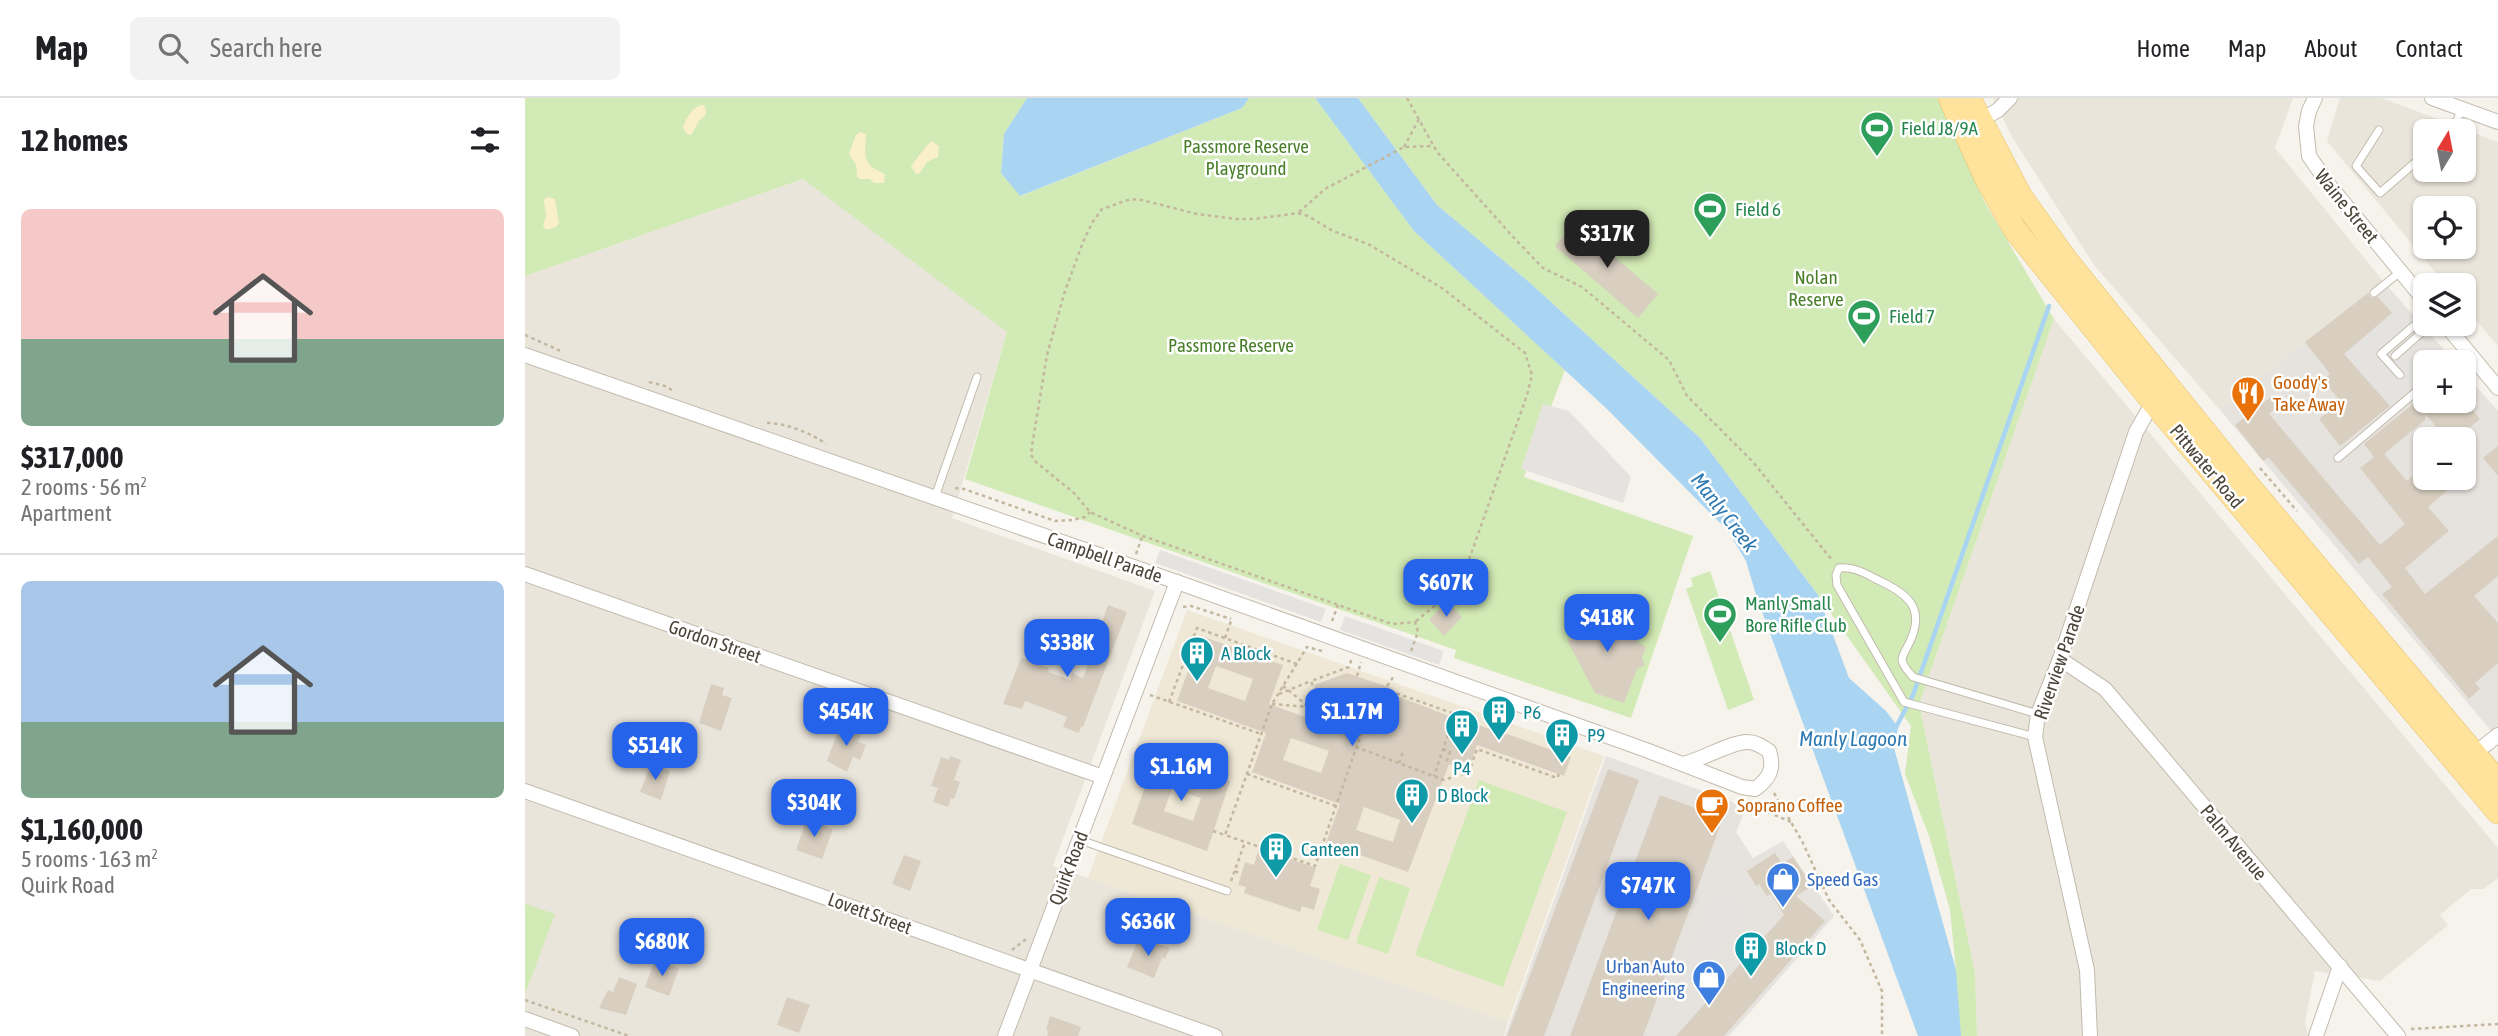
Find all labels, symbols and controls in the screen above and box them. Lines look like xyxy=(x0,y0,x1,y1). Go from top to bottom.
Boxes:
search box xyxy=(130,17,620,80)
text: Map xyxy=(35,29,88,67)
icon: search xyxy=(154,29,192,67)
text: Search here xyxy=(210,33,322,63)
text: Home xyxy=(2136,35,2190,62)
text: Map xyxy=(2228,35,2266,62)
text: About xyxy=(2304,35,2357,62)
text: Contact xyxy=(2395,35,2463,62)
sports icon: Field J8/9A xyxy=(1858,109,1896,158)
place label: Field J8/9A xyxy=(1901,117,1978,139)
north arrow xyxy=(2413,119,2476,182)
map controls xyxy=(2413,119,2476,490)
icon: filters xyxy=(466,121,504,159)
text: 12 homes xyxy=(21,123,128,157)
park label: Passmore Reserve Playground xyxy=(1183,135,1309,179)
street label: Waine Street xyxy=(2311,165,2383,247)
sports icon: Field 6 xyxy=(1691,190,1729,239)
button: locate xyxy=(2413,196,2476,259)
place label: Field 6 xyxy=(1735,198,1781,220)
pin: $317K xyxy=(1558,211,1656,270)
text: $317K xyxy=(1580,220,1634,246)
icon: home xyxy=(200,255,326,381)
park label: Nolan Reserve xyxy=(1788,266,1844,310)
button: layers xyxy=(2413,273,2476,336)
sports icon: Field 7 xyxy=(1845,297,1883,346)
place label: Field 7 xyxy=(1889,305,1935,327)
park label: Passmore Reserve xyxy=(1168,334,1294,356)
button: + xyxy=(2413,350,2476,413)
place label: Goody's Take Away xyxy=(2273,371,2345,415)
restaurant icon: Goody's Take Away xyxy=(2229,374,2267,423)
street label: Pittwater Road xyxy=(2166,420,2248,512)
button: − xyxy=(2413,427,2476,490)
text: $317,000 xyxy=(21,440,124,474)
water label: Manly Creek xyxy=(1687,468,1764,557)
text: 2 rooms · 56 m² xyxy=(21,474,147,500)
text: Apartment xyxy=(21,500,112,526)
street label: Campbell Parade xyxy=(1045,527,1165,587)
pin: $607K xyxy=(1397,560,1495,619)
text: $607K xyxy=(1419,569,1473,595)
place label: Manly Small Bore Rifle Club xyxy=(1745,592,1847,636)
pin: $418K xyxy=(1558,594,1656,654)
sports icon: Manly Small Bore Rifle Club xyxy=(1701,595,1739,644)
street label: Riverview Parade xyxy=(2029,602,2089,722)
text: $418K xyxy=(1580,604,1634,630)
street label: Gordon Street xyxy=(666,615,764,667)
pin: $338K xyxy=(1018,620,1116,679)
icon: home xyxy=(200,627,326,753)
text: $338K xyxy=(1040,629,1094,655)
building icon: A Block xyxy=(1178,634,1216,683)
place label: A Block xyxy=(1221,642,1272,664)
pin: $454K xyxy=(797,688,895,748)
pin: $1.17M xyxy=(1295,688,1409,748)
building icon: P6 xyxy=(1480,693,1518,742)
text: $454K xyxy=(819,698,873,724)
text: $1.17M xyxy=(1321,698,1383,724)
place label: P6 xyxy=(1523,701,1541,723)
building icon: P4 xyxy=(1443,707,1481,756)
building icon: P9 xyxy=(1543,716,1581,765)
pin: $514K xyxy=(606,722,704,782)
place label: P9 xyxy=(1587,724,1605,746)
water label: Manly Lagoon xyxy=(1799,726,1907,750)
text: $514K xyxy=(628,732,682,758)
pin: $1.16M xyxy=(1124,744,1238,803)
text: $1.16M xyxy=(1150,753,1212,779)
place label: P4 xyxy=(1453,757,1471,779)
building icon: D Block xyxy=(1393,776,1431,825)
pin: $304K xyxy=(765,780,863,839)
place label: D Block xyxy=(1437,784,1489,806)
cafe icon: Soprano Coffee xyxy=(1693,786,1731,835)
text: $304K xyxy=(787,789,841,815)
place label: Soprano Coffee xyxy=(1737,794,1843,816)
street label: Palm Avenue xyxy=(2196,800,2272,884)
text: $1,160,000 xyxy=(21,812,143,846)
street label: Quirk Road xyxy=(1044,828,1092,908)
building icon: Canteen xyxy=(1257,830,1295,879)
place label: Canteen xyxy=(1301,838,1359,860)
text: 5 rooms · 163 m² xyxy=(21,846,158,872)
shop icon: Speed Gas xyxy=(1764,860,1802,909)
pin: $747K xyxy=(1599,862,1697,922)
place label: Speed Gas xyxy=(1807,868,1879,890)
text: Quirk Road xyxy=(21,872,115,898)
text: $747K xyxy=(1621,872,1675,898)
street label: Lovett Street xyxy=(825,888,915,938)
pin: $636K xyxy=(1099,898,1197,958)
text: $636K xyxy=(1121,908,1175,934)
pin: $680K xyxy=(613,918,711,978)
text: $680K xyxy=(635,928,689,954)
building icon: Block D xyxy=(1732,929,1770,978)
place label: Block D xyxy=(1775,937,1826,959)
place label: Urban Auto Engineering xyxy=(1601,955,1686,999)
shop icon: Urban Auto Engineering xyxy=(1690,958,1728,1007)

